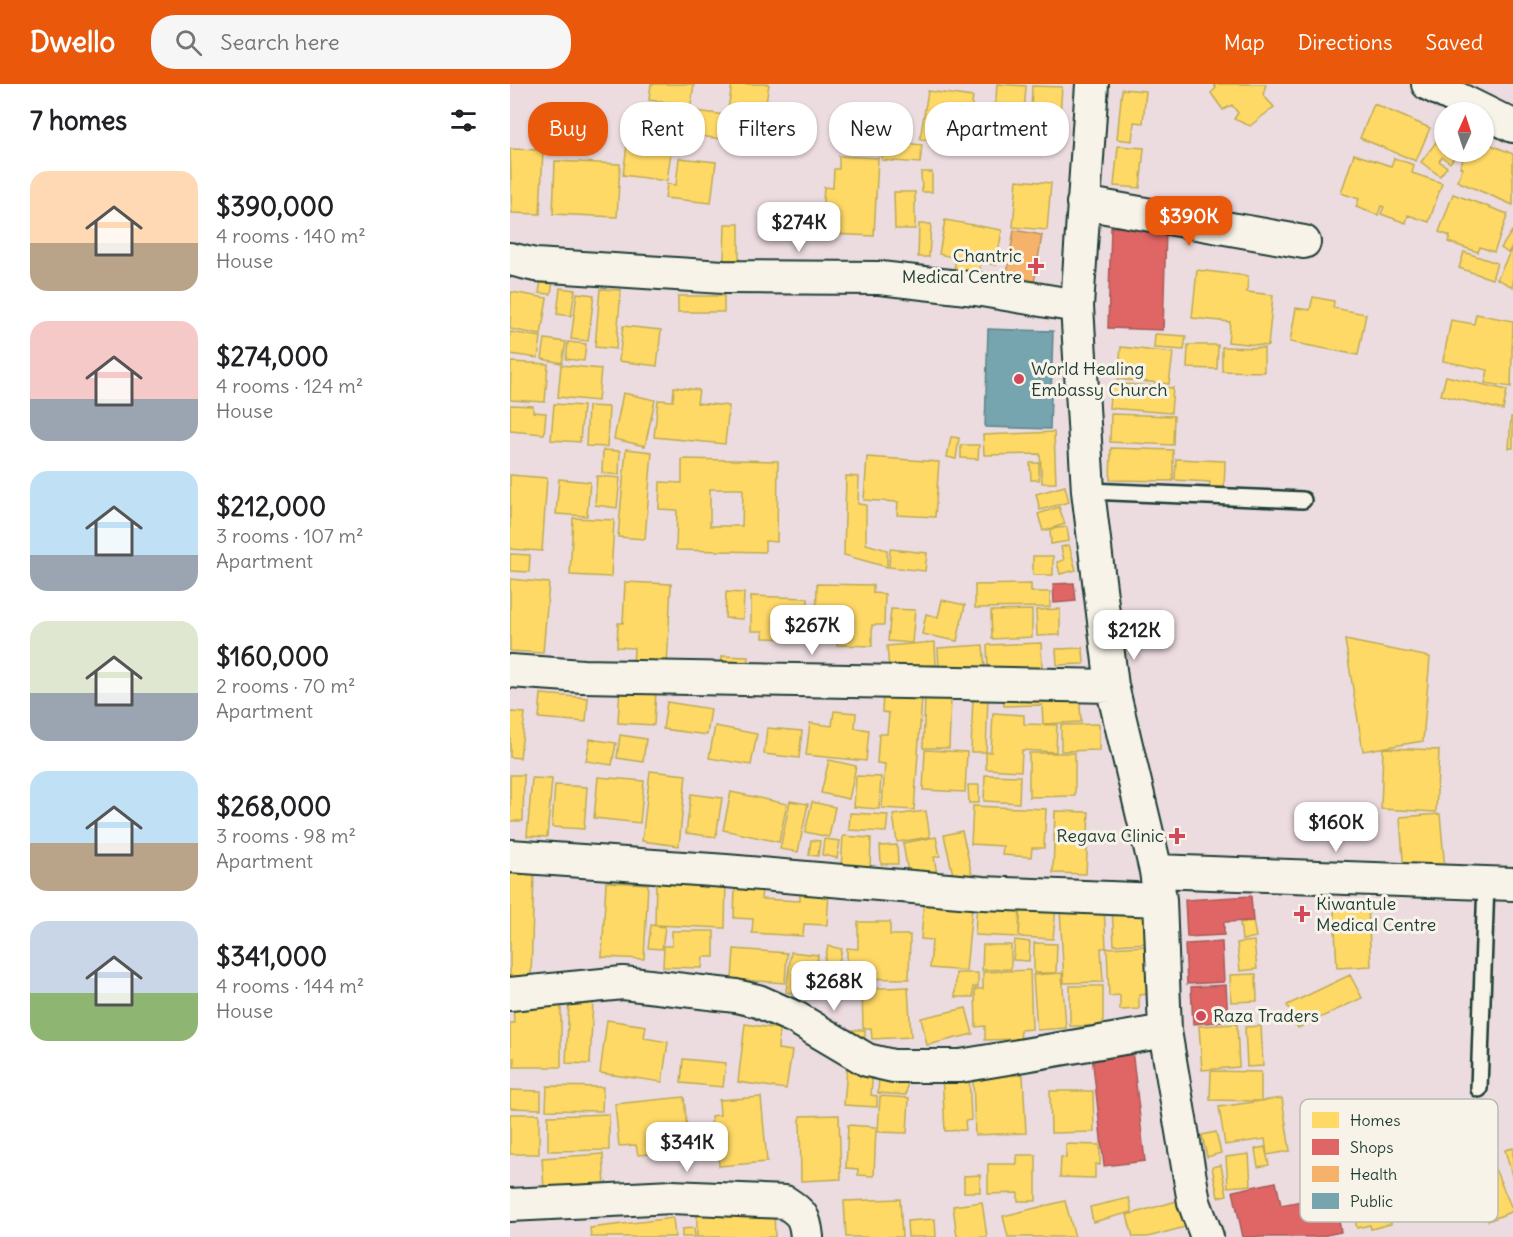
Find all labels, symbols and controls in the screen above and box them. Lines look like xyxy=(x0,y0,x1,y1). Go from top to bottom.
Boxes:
search box xyxy=(151,15,571,69)
text: Dwello xyxy=(30,24,115,60)
icon: search xyxy=(172,26,205,59)
text: Search here xyxy=(220,28,340,56)
text: Map xyxy=(1224,29,1265,56)
text: Directions xyxy=(1298,29,1392,56)
text: Saved xyxy=(1425,29,1483,56)
chip: Buy xyxy=(528,102,608,156)
chip: Rent xyxy=(620,102,705,156)
chip: Filters xyxy=(717,102,817,156)
chip: New xyxy=(829,102,913,156)
chip: Apartment xyxy=(925,102,1069,156)
north arrow xyxy=(1434,102,1494,162)
map controls xyxy=(1434,102,1494,162)
text: 7 homes xyxy=(30,104,127,137)
icon: filters xyxy=(447,104,480,137)
text: $390,000 xyxy=(216,190,334,223)
icon: home xyxy=(78,195,150,267)
pin: $390K xyxy=(1147,196,1231,247)
pin: $274K xyxy=(757,202,841,253)
text: $390K xyxy=(1159,203,1219,228)
text: $274K xyxy=(771,209,827,234)
text: 4 rooms · 140 m² xyxy=(216,223,366,248)
place label: Chantric Medical Centre xyxy=(902,244,1022,288)
text: House xyxy=(216,248,273,273)
marker: Chantric Medical Centre xyxy=(1027,257,1045,275)
text: $274,000 xyxy=(216,340,329,373)
icon: home xyxy=(78,345,150,417)
place label: World Healing Embassy Church xyxy=(1031,357,1168,401)
marker: World Healing Embassy Church xyxy=(1012,372,1026,386)
text: 4 rooms · 124 m² xyxy=(216,373,363,398)
text: House xyxy=(216,398,273,423)
text: $212,000 xyxy=(216,490,326,523)
icon: home xyxy=(78,495,150,567)
text: 3 rooms · 107 m² xyxy=(216,523,364,548)
text: Apartment xyxy=(216,548,313,573)
pin: $267K xyxy=(770,605,854,656)
pin: $212K xyxy=(1092,610,1176,661)
text: $267K xyxy=(784,612,840,637)
text: $212K xyxy=(1107,617,1161,642)
text: $160,000 xyxy=(216,640,329,673)
icon: home xyxy=(78,645,150,717)
text: 2 rooms · 70 m² xyxy=(216,673,356,698)
text: Apartment xyxy=(216,698,313,723)
text: $268,000 xyxy=(216,790,331,823)
icon: home xyxy=(78,795,150,867)
pin: $160K xyxy=(1294,802,1378,853)
text: $160K xyxy=(1308,809,1364,834)
text: 3 rooms · 98 m² xyxy=(216,823,356,848)
place label: Regava Clinic xyxy=(1056,824,1164,847)
marker: Regava Clinic xyxy=(1168,827,1186,845)
text: Apartment xyxy=(216,848,313,873)
place label: Kiwantule Medical Centre xyxy=(1316,892,1436,936)
marker: Kiwantule Medical Centre xyxy=(1293,905,1311,923)
text: $341,000 xyxy=(216,940,327,973)
icon: home xyxy=(78,945,150,1017)
pin: $268K xyxy=(792,961,876,1012)
text: $268K xyxy=(805,968,863,993)
text: 4 rooms · 144 m² xyxy=(216,973,364,998)
text: House xyxy=(216,998,273,1023)
place label: Raza Traders xyxy=(1213,1004,1319,1027)
marker: Raza Traders xyxy=(1194,1009,1208,1023)
legend xyxy=(1300,1099,1498,1222)
text: Homes xyxy=(1350,1110,1400,1130)
pin: $341K xyxy=(645,1122,729,1173)
text: $341K xyxy=(660,1129,714,1154)
text: Shops xyxy=(1350,1137,1394,1157)
text: Health xyxy=(1350,1164,1397,1184)
text: Public xyxy=(1350,1191,1393,1211)

